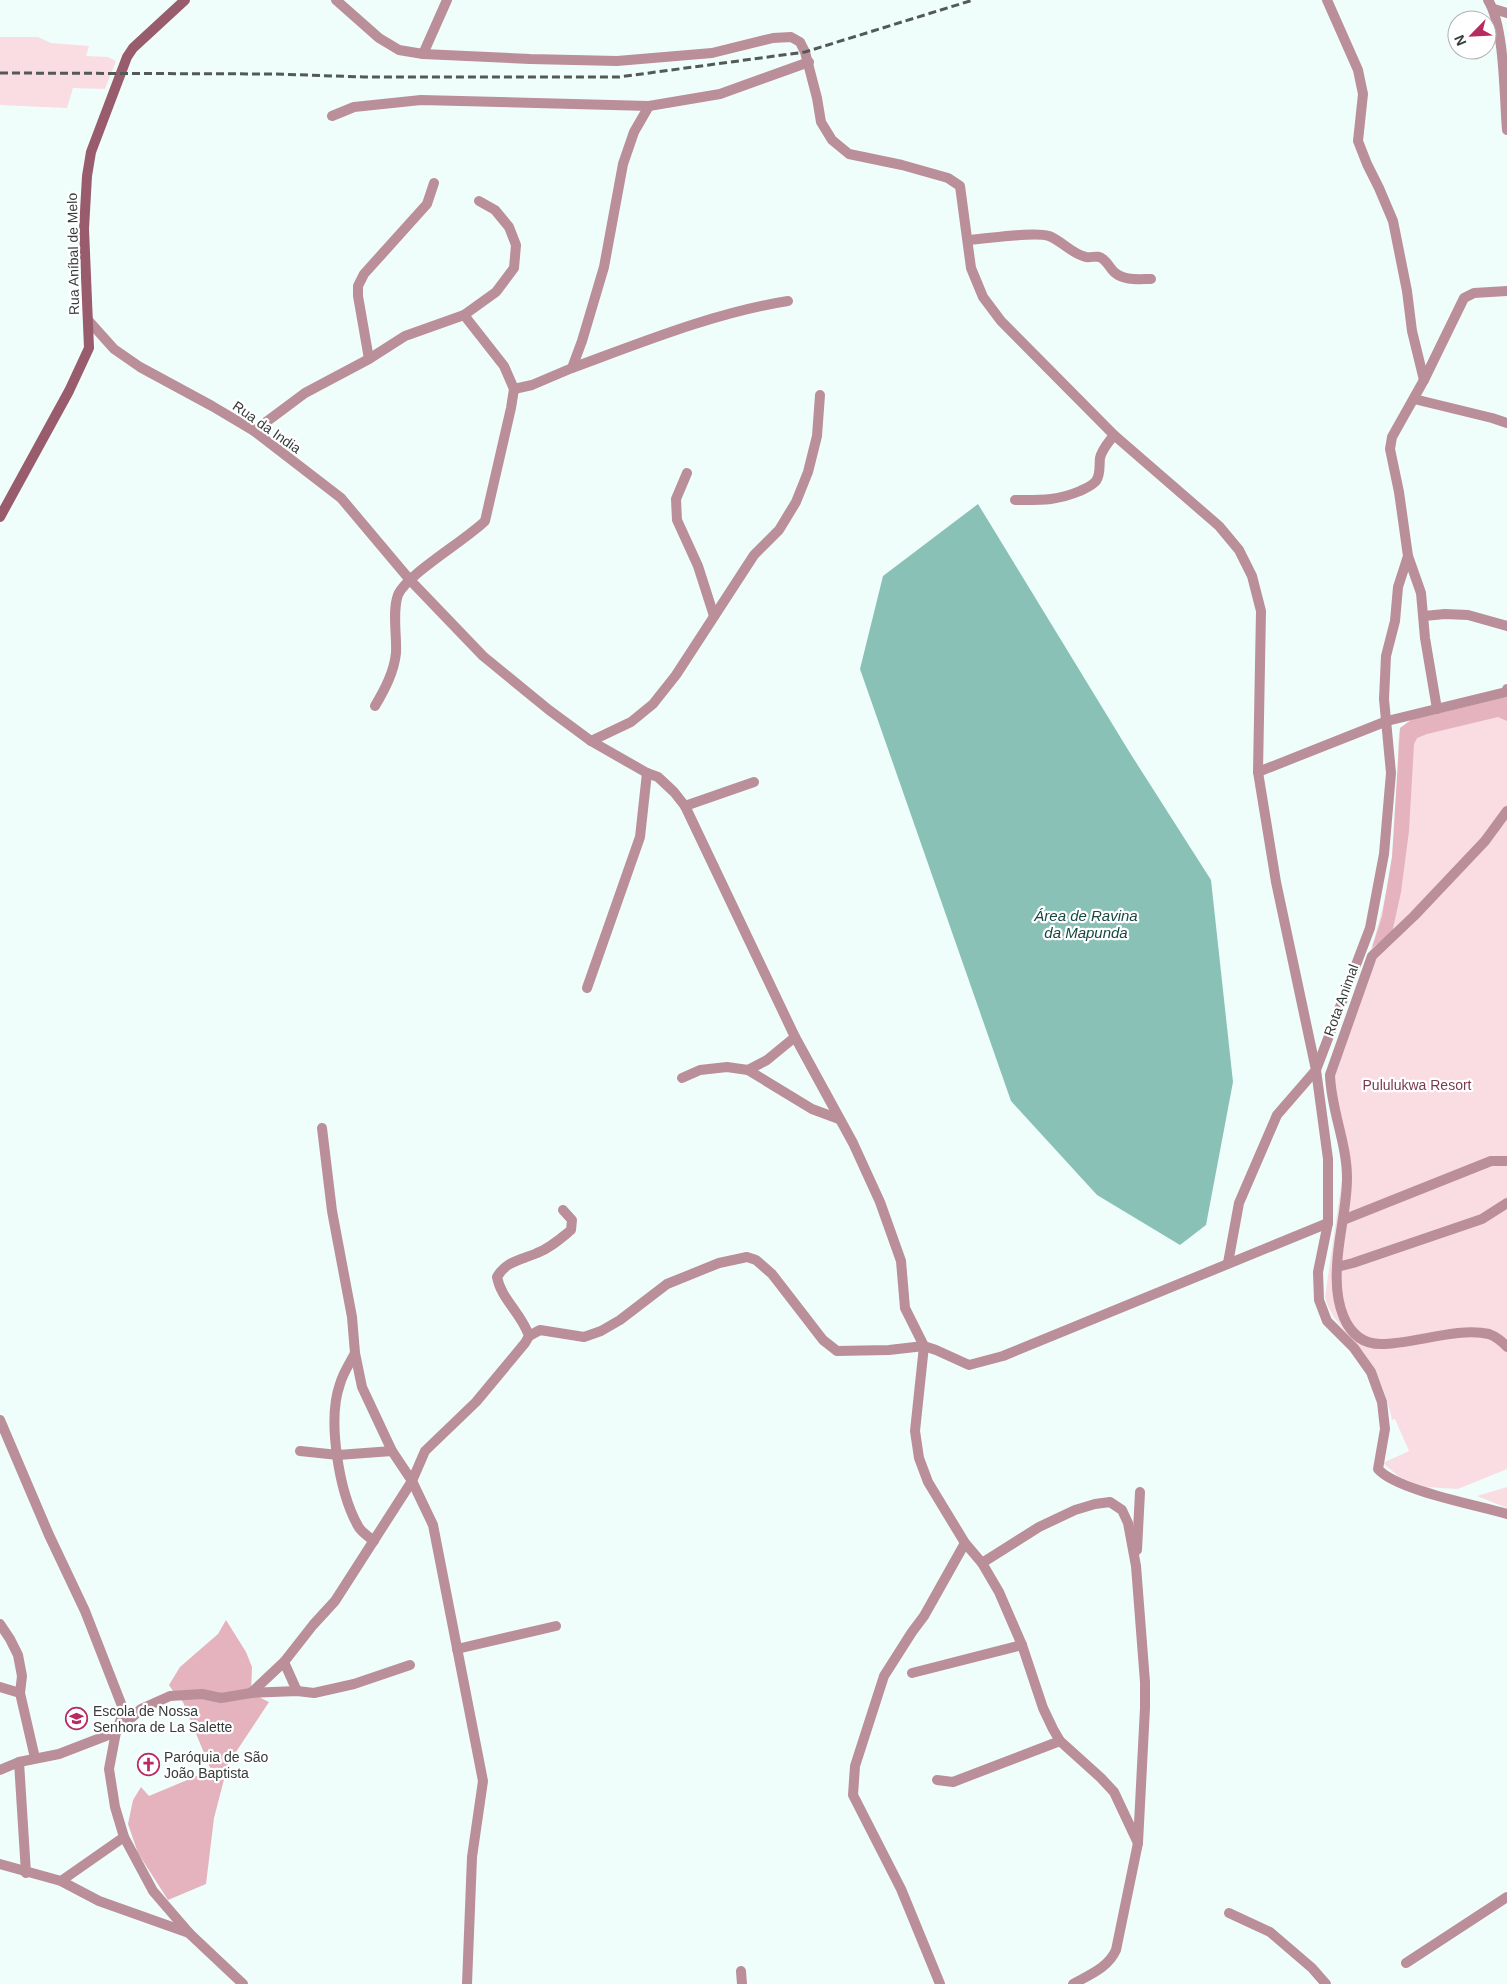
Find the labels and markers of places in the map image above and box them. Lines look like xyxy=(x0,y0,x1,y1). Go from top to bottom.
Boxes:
place label: Escola de Nossa Senhora de La Salette xyxy=(93,1703,233,1735)
school or university icon: Escola de Nossa Senhora de La Salette xyxy=(65,1707,89,1731)
place label: Paróquia de São João Baptista xyxy=(164,1749,269,1781)
church icon: Paróquia de São João Baptista xyxy=(136,1753,160,1777)

